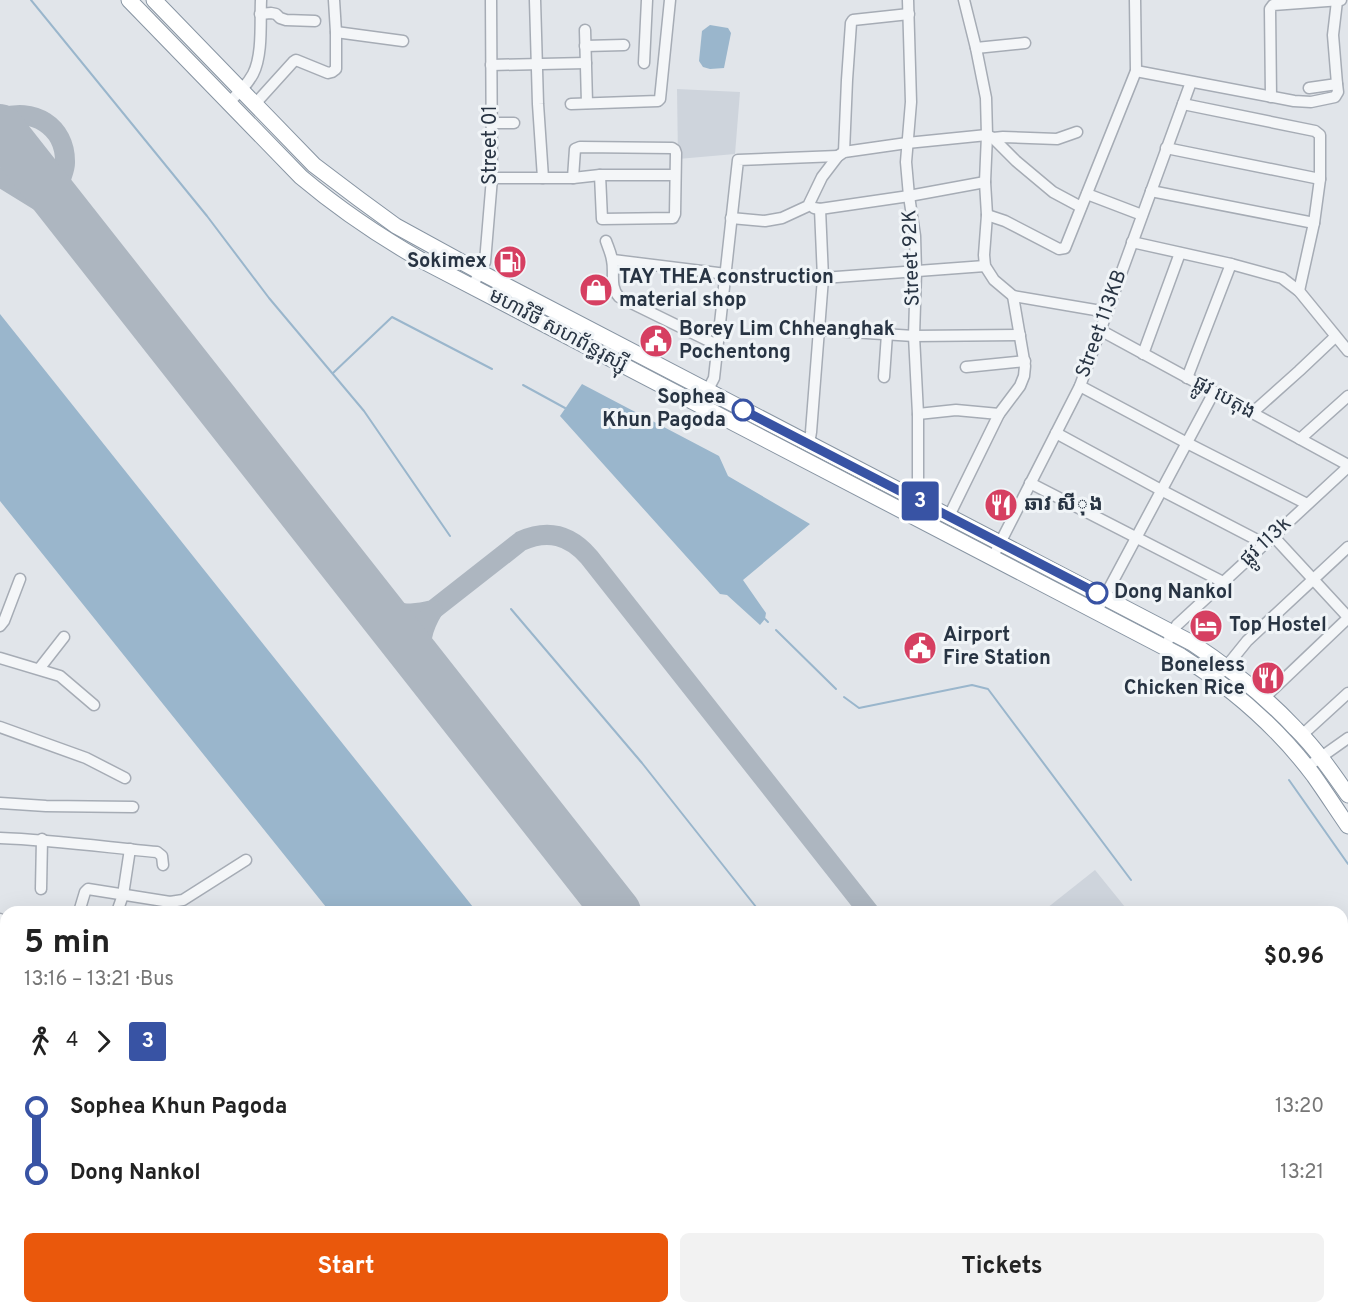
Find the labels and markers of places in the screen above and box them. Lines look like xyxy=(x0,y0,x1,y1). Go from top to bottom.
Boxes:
fuel station icon: Sokimex xyxy=(492,244,528,280)
place label: Sokimex xyxy=(407,249,487,275)
place label: TAY THEA construction material shop xyxy=(619,265,834,314)
shop icon: TAY THEA construction material shop xyxy=(578,272,614,308)
place label: Borey Lim Chheanghak Pochentong xyxy=(679,317,895,366)
public building icon: Borey Lim Chheanghak Pochentong xyxy=(638,323,674,359)
place label: Sophea Khun Pagoda xyxy=(602,385,726,434)
marker: Sophea Khun Pagoda xyxy=(732,399,754,421)
restaurant icon: ឆាវ សីុង xyxy=(983,487,1019,523)
place label: ឆាវ សីុង xyxy=(1024,492,1103,518)
place label: Dong Nankol xyxy=(1114,580,1233,606)
marker: Dong Nankol xyxy=(1086,582,1108,604)
hotel icon: Top Hostel xyxy=(1188,608,1224,644)
place label: Top Hostel xyxy=(1229,613,1327,639)
place label: Airport Fire Station xyxy=(943,623,1051,672)
public building icon: Airport Fire Station xyxy=(902,630,938,666)
place label: Boneless Chicken Rice xyxy=(1124,653,1245,702)
restaurant icon: Boneless Chicken Rice xyxy=(1250,660,1286,696)

